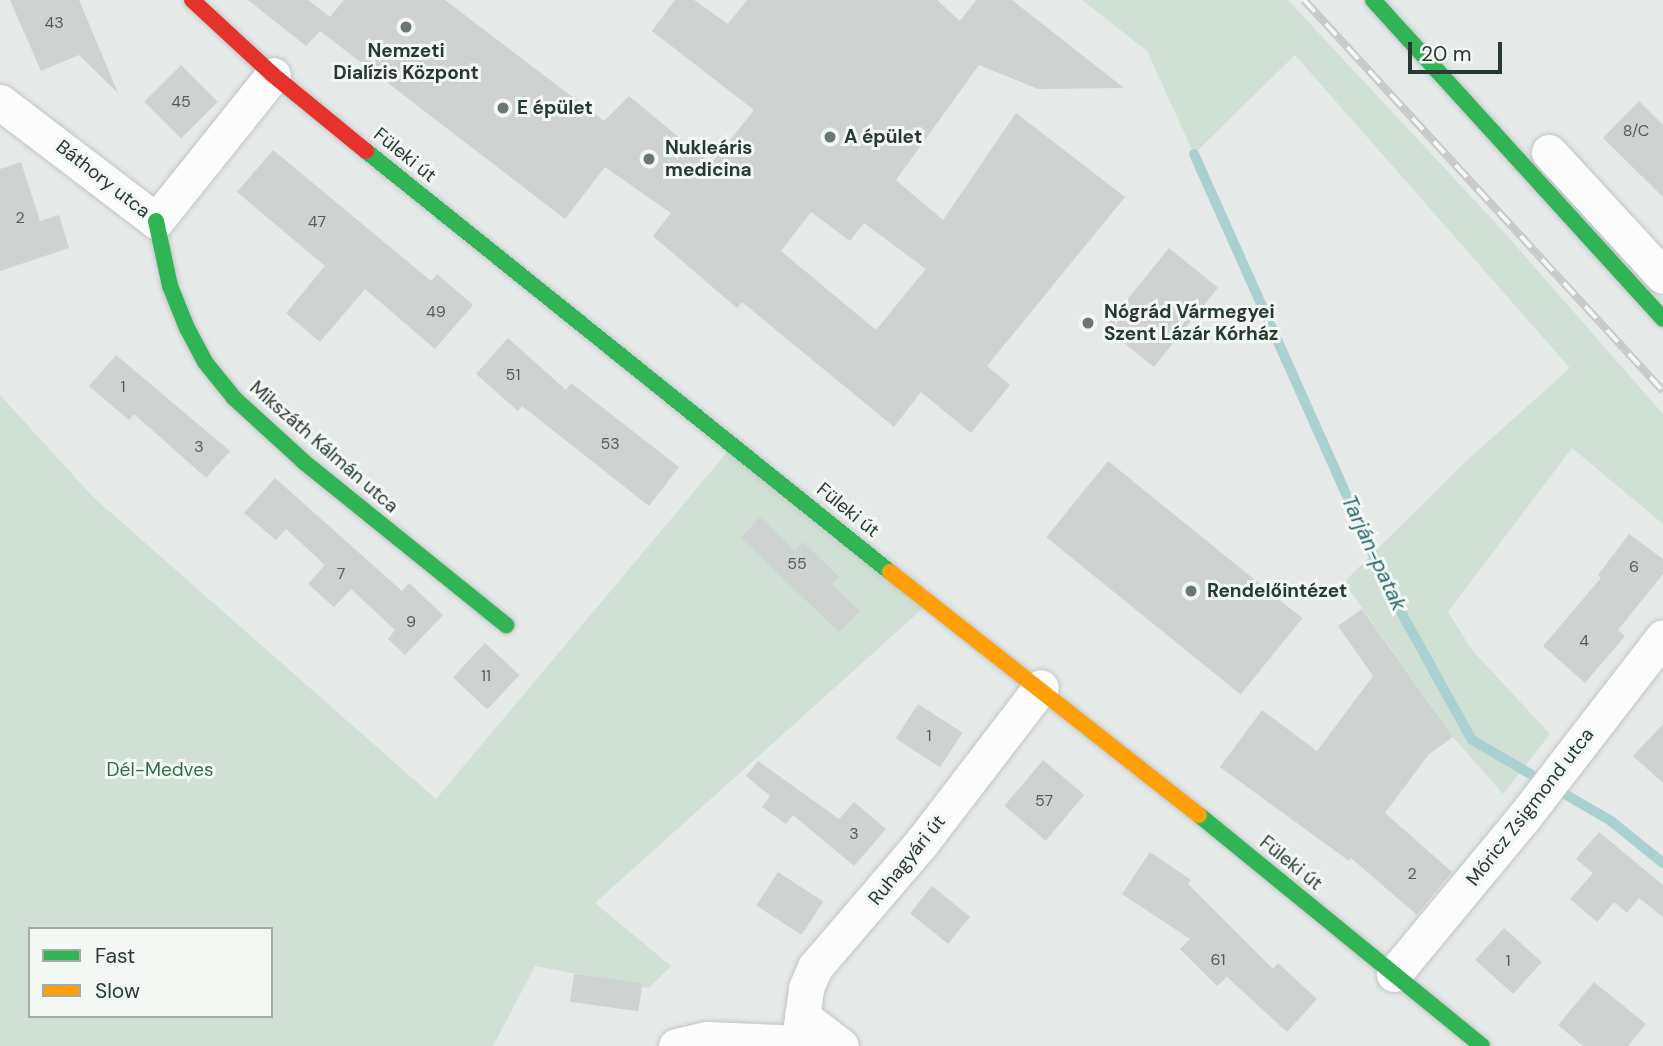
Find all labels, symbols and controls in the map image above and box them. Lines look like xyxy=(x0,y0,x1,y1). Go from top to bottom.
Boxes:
house number: 43 xyxy=(44,13,64,33)
marker: Nemzeti Dialízis Központ xyxy=(396,17,416,37)
scale bar xyxy=(1411,28,1506,72)
place label: Nemzeti Dialízis Központ xyxy=(333,40,479,84)
text: 20 m xyxy=(1421,40,1472,68)
house number: 45 xyxy=(171,92,191,112)
place label: E épület xyxy=(517,97,593,119)
marker: E épület xyxy=(495,100,511,116)
house number: 8/C xyxy=(1623,121,1649,141)
street label: Füleki út xyxy=(369,123,441,187)
place label: A épület xyxy=(844,126,922,148)
marker: A épület xyxy=(822,129,838,145)
street label: Báthory utca xyxy=(51,135,155,223)
place label: Nukleáris medicina xyxy=(665,137,752,181)
marker: Nukleáris medicina xyxy=(639,149,659,169)
house number: 2 xyxy=(15,208,25,228)
house number: 47 xyxy=(308,212,326,232)
place label: Nógrád Vármegyei Szent Lázár Kórház xyxy=(1104,301,1278,345)
house number: 49 xyxy=(426,302,446,322)
marker: Nógrád Vármegyei Szent Lázár Kórház xyxy=(1078,313,1098,333)
house number: 51 xyxy=(506,365,520,385)
street label: Mikszáth Kálmán utca xyxy=(245,376,403,518)
house number: 1 xyxy=(121,377,125,397)
house number: 53 xyxy=(600,434,620,454)
house number: 3 xyxy=(194,437,204,457)
street label: Füleki út xyxy=(812,478,884,542)
water label: Tarján-patak xyxy=(1336,491,1412,615)
house number: 55 xyxy=(787,554,807,574)
house number: 6 xyxy=(1629,557,1639,577)
house number: 7 xyxy=(337,564,345,584)
place label: Rendelőintézet xyxy=(1207,580,1347,602)
marker: Rendelőintézet xyxy=(1181,581,1201,601)
house number: 9 xyxy=(406,612,416,632)
house number: 4 xyxy=(1579,631,1589,651)
house number: 11 xyxy=(481,666,491,686)
street label: Móricz Zsigmond utca xyxy=(1461,724,1599,890)
house number: 1 xyxy=(927,726,931,746)
park label: Dél-Medves xyxy=(107,759,213,781)
house number: 57 xyxy=(1035,791,1053,811)
street label: Ruhagyári út xyxy=(864,810,950,910)
house number: 3 xyxy=(849,824,859,844)
street label: Füleki út xyxy=(1255,831,1327,895)
house number: 2 xyxy=(1407,864,1417,884)
legend xyxy=(28,927,273,1018)
text: Fast xyxy=(95,942,135,970)
house number: 61 xyxy=(1210,950,1226,970)
house number: 1 xyxy=(1506,951,1510,971)
text: Slow xyxy=(95,977,140,1005)

